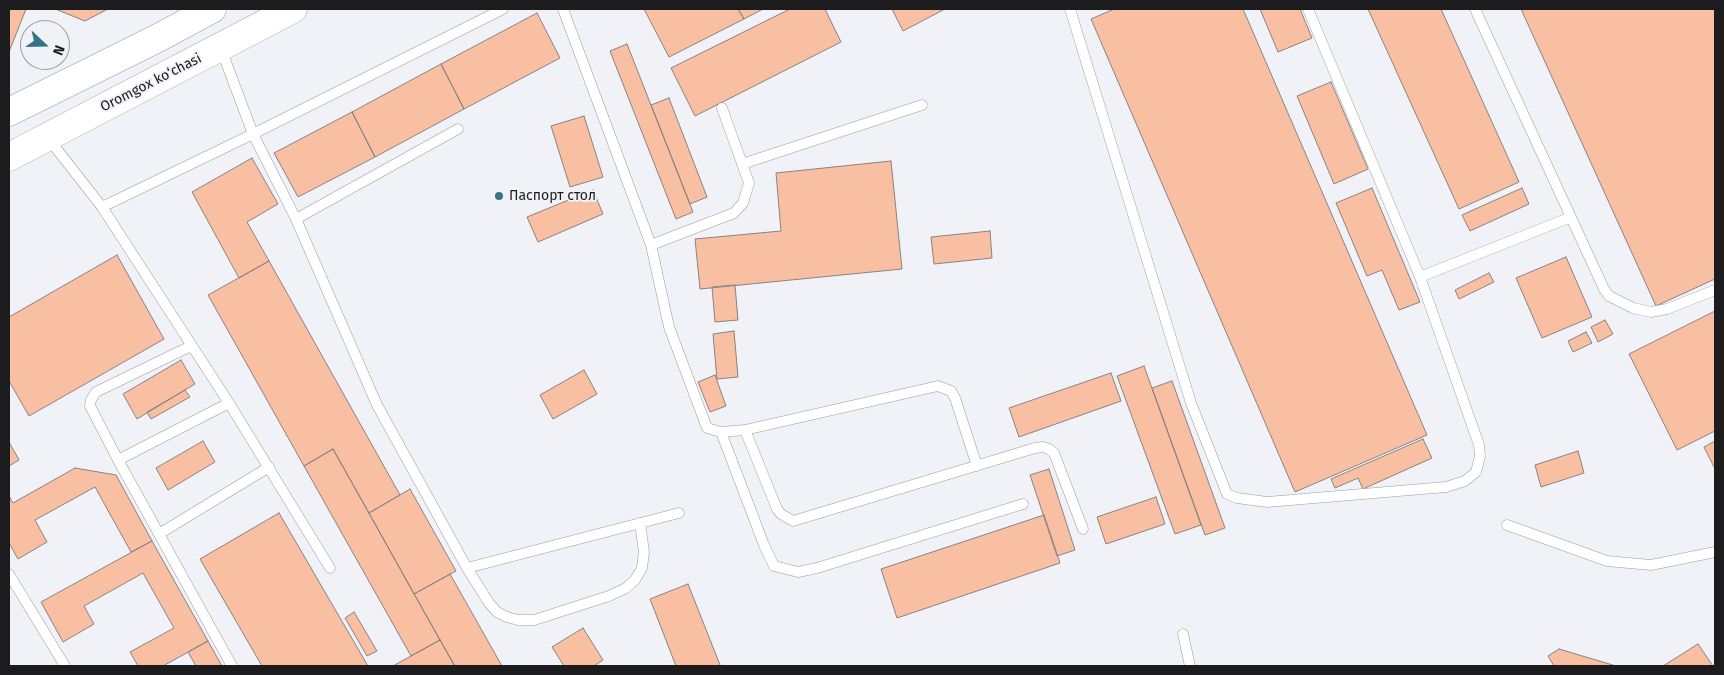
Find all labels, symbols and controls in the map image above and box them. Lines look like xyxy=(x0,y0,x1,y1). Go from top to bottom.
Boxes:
north arrow xyxy=(20,20,70,70)
text: N xyxy=(49,43,68,58)
street label: Oromgox ko‘chasi xyxy=(98,50,204,116)
place label: Паспорт стол xyxy=(509,188,596,204)
marker: Паспорт стол xyxy=(493,190,505,202)

